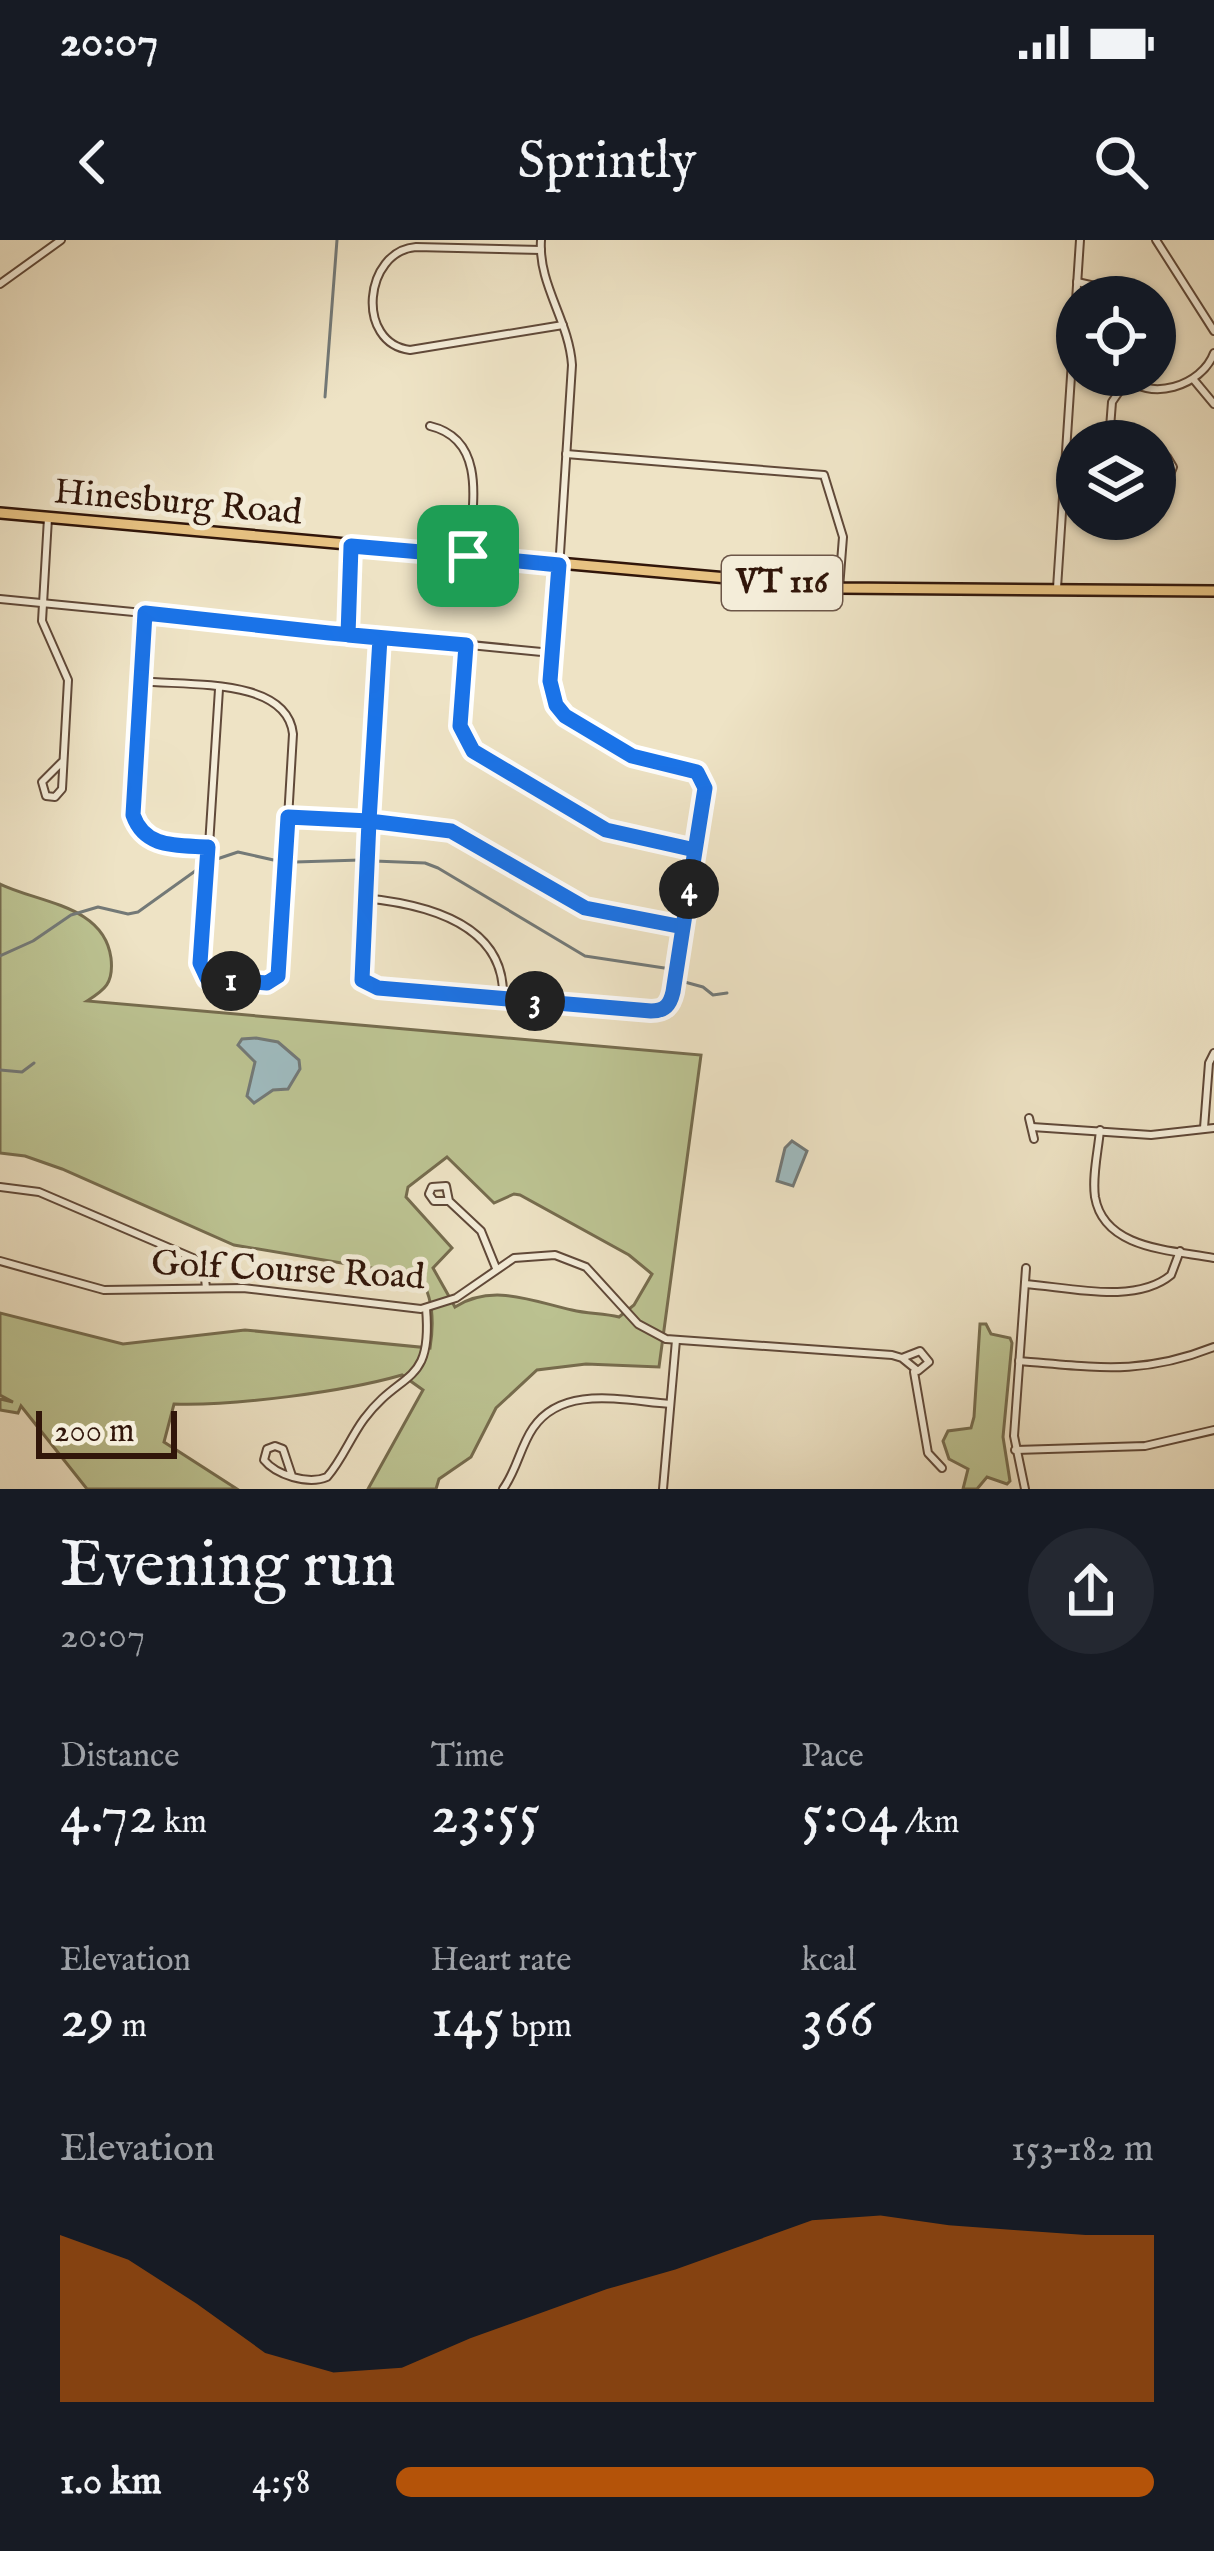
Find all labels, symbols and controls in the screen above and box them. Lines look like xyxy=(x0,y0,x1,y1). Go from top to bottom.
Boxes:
text: 20:07 xyxy=(60,14,158,71)
text: Sprintly xyxy=(518,128,696,197)
icon: back xyxy=(60,129,126,195)
icon: search xyxy=(1088,129,1154,195)
map controls xyxy=(1056,276,1176,540)
button: locate xyxy=(1056,276,1176,396)
button: layers xyxy=(1056,420,1176,540)
street label: Hinesburg Road xyxy=(52,469,305,537)
pin xyxy=(417,505,519,607)
icon: arrive xyxy=(435,523,501,589)
road number: VT 116 xyxy=(722,556,842,610)
pin: 4 xyxy=(659,859,719,919)
text: 4 xyxy=(681,868,697,910)
pin: 1 xyxy=(201,951,261,1011)
text: 1 xyxy=(225,960,237,1002)
pin: 3 xyxy=(505,971,565,1031)
text: 3 xyxy=(529,980,541,1022)
street label: Golf Course Road xyxy=(150,1241,427,1301)
scale bar xyxy=(36,1405,177,1458)
text: 200 m xyxy=(54,1411,135,1453)
text: Evening run xyxy=(60,1525,396,1609)
button: share xyxy=(1028,1528,1154,1654)
text: 20:07 xyxy=(60,1612,145,1661)
text: Distance xyxy=(60,1736,179,1778)
text: Time xyxy=(431,1736,504,1778)
text: Pace xyxy=(801,1736,864,1778)
text: 4.72 xyxy=(60,1778,157,1854)
text: 23:55 xyxy=(431,1778,541,1854)
text: 5:04 xyxy=(801,1778,898,1854)
text: km xyxy=(157,1802,207,1844)
text: /km xyxy=(898,1802,959,1844)
text: Elevation xyxy=(60,1940,191,1982)
text: Heart rate xyxy=(431,1940,571,1982)
text: kcal xyxy=(801,1940,856,1982)
text: 29 xyxy=(60,1982,114,2058)
text: 145 xyxy=(431,1982,504,2058)
text: 366 xyxy=(801,1982,874,2058)
text: m xyxy=(114,2006,147,2048)
text: bpm xyxy=(504,2006,572,2048)
text: Elevation xyxy=(60,2125,215,2174)
text: 153–182 m xyxy=(1011,2125,1154,2174)
text: 1.0 km xyxy=(60,2458,162,2507)
text: 4:58 xyxy=(252,2458,311,2507)

